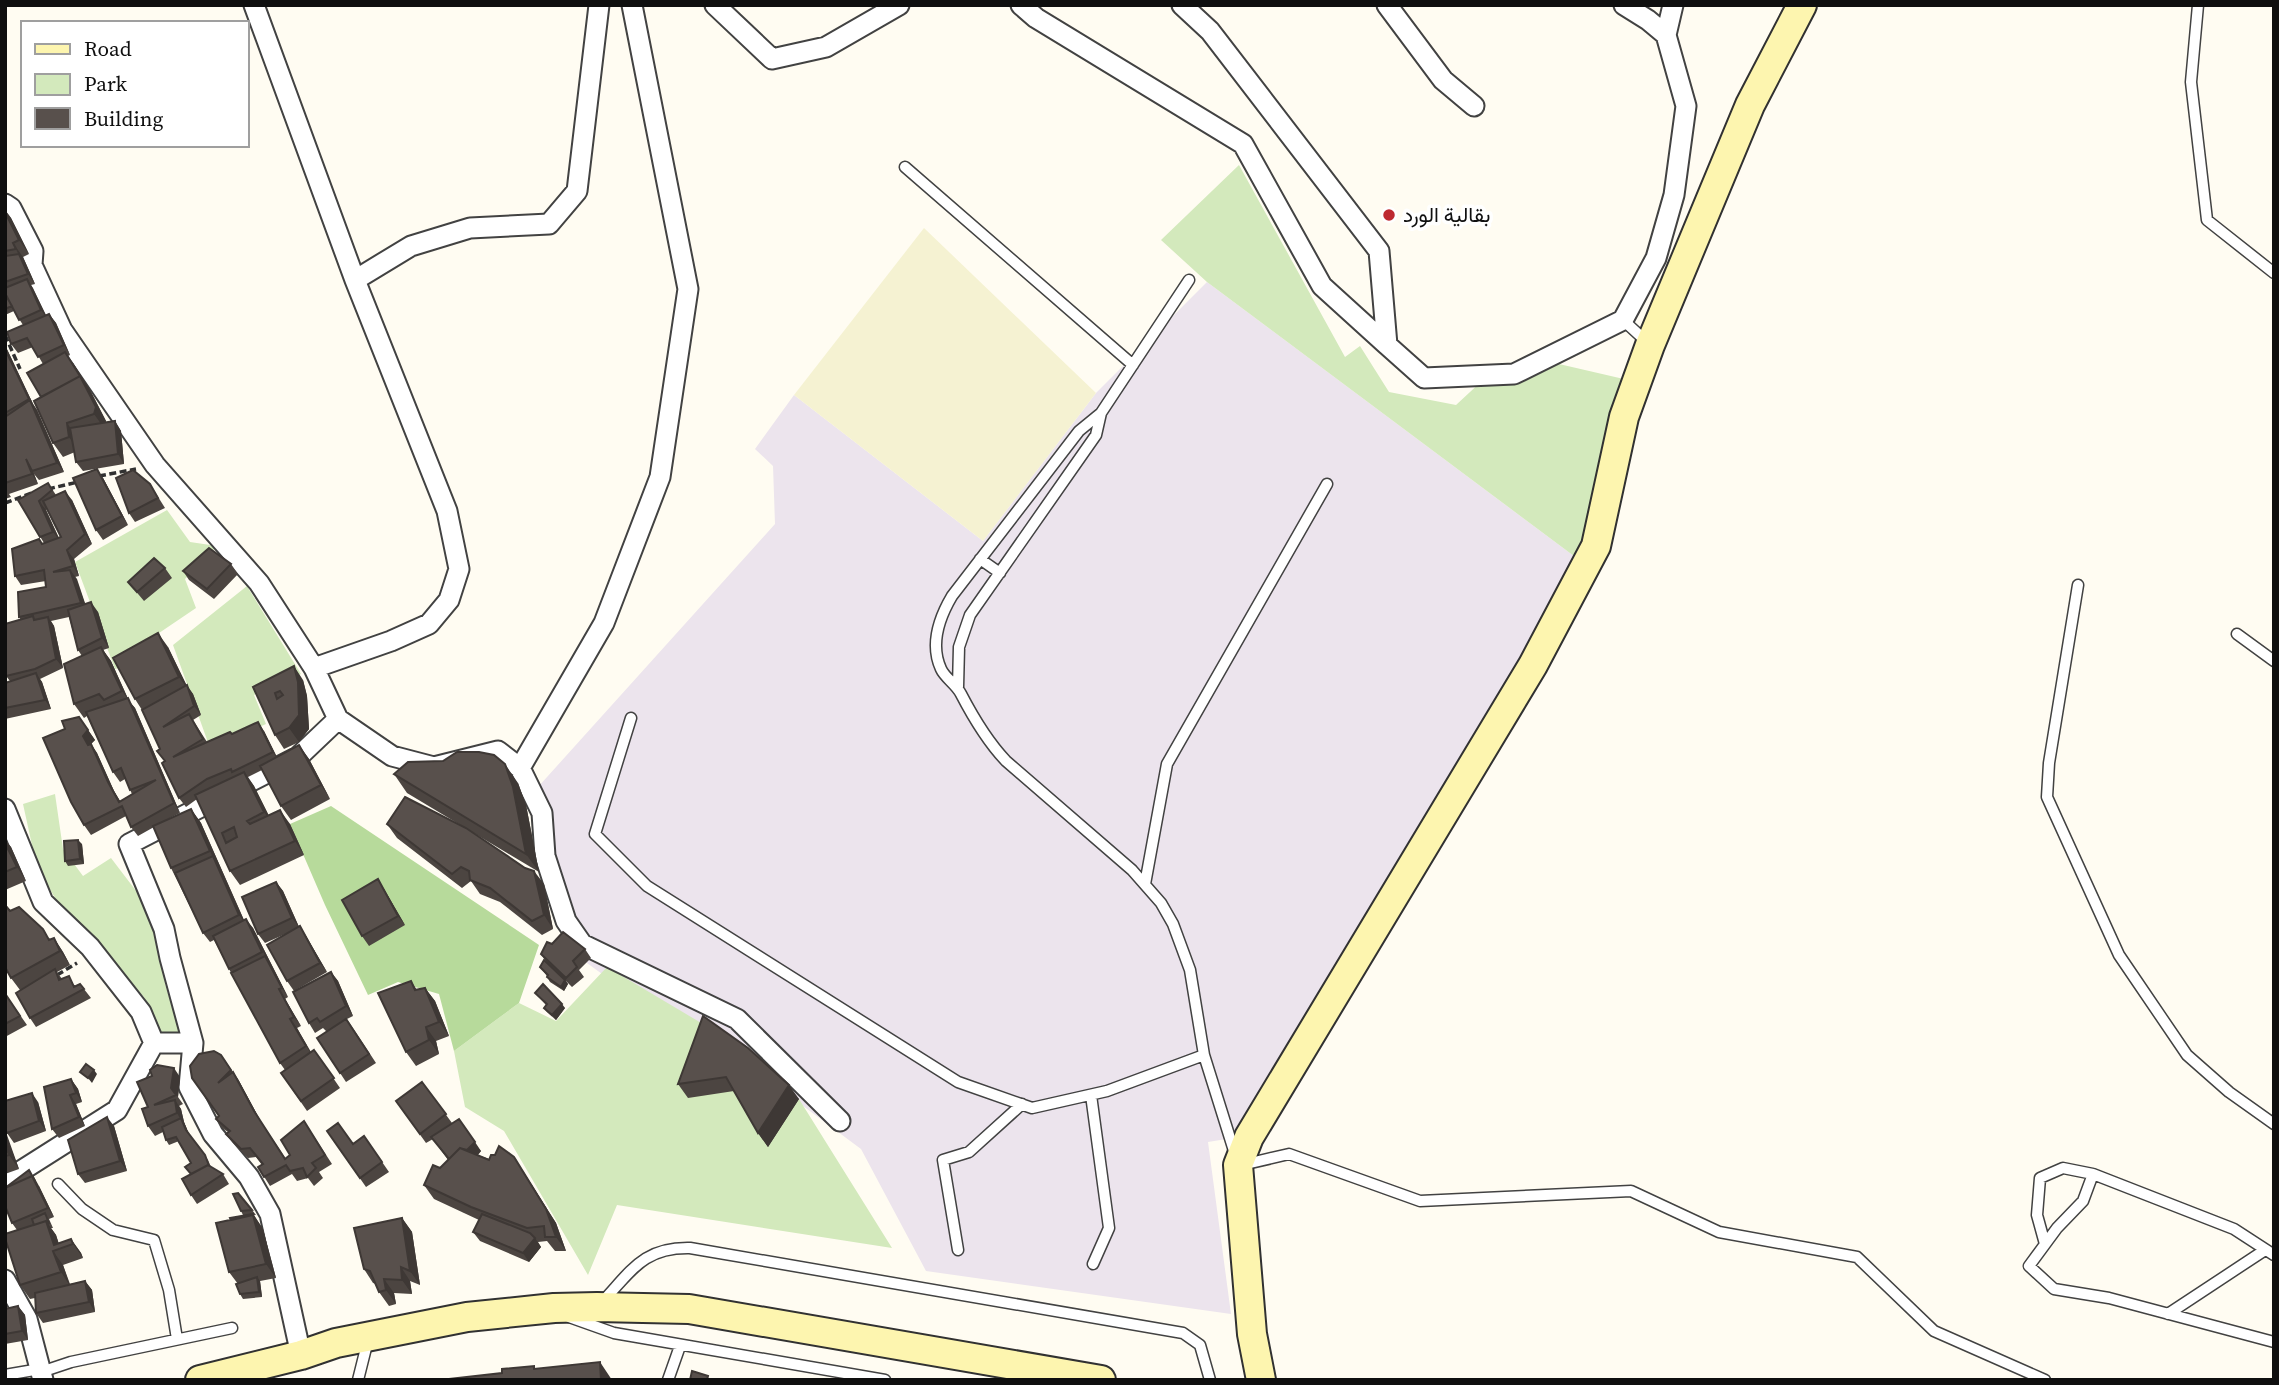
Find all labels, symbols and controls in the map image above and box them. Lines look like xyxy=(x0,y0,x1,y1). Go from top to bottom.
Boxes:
legend xyxy=(21,21,248,147)
text: Road xyxy=(84,34,132,63)
text: Park xyxy=(84,69,128,98)
text: Building xyxy=(84,104,163,133)
place label: بقالية الورد xyxy=(1403,200,1490,229)
marker: بقالية الورد xyxy=(1381,207,1397,223)

